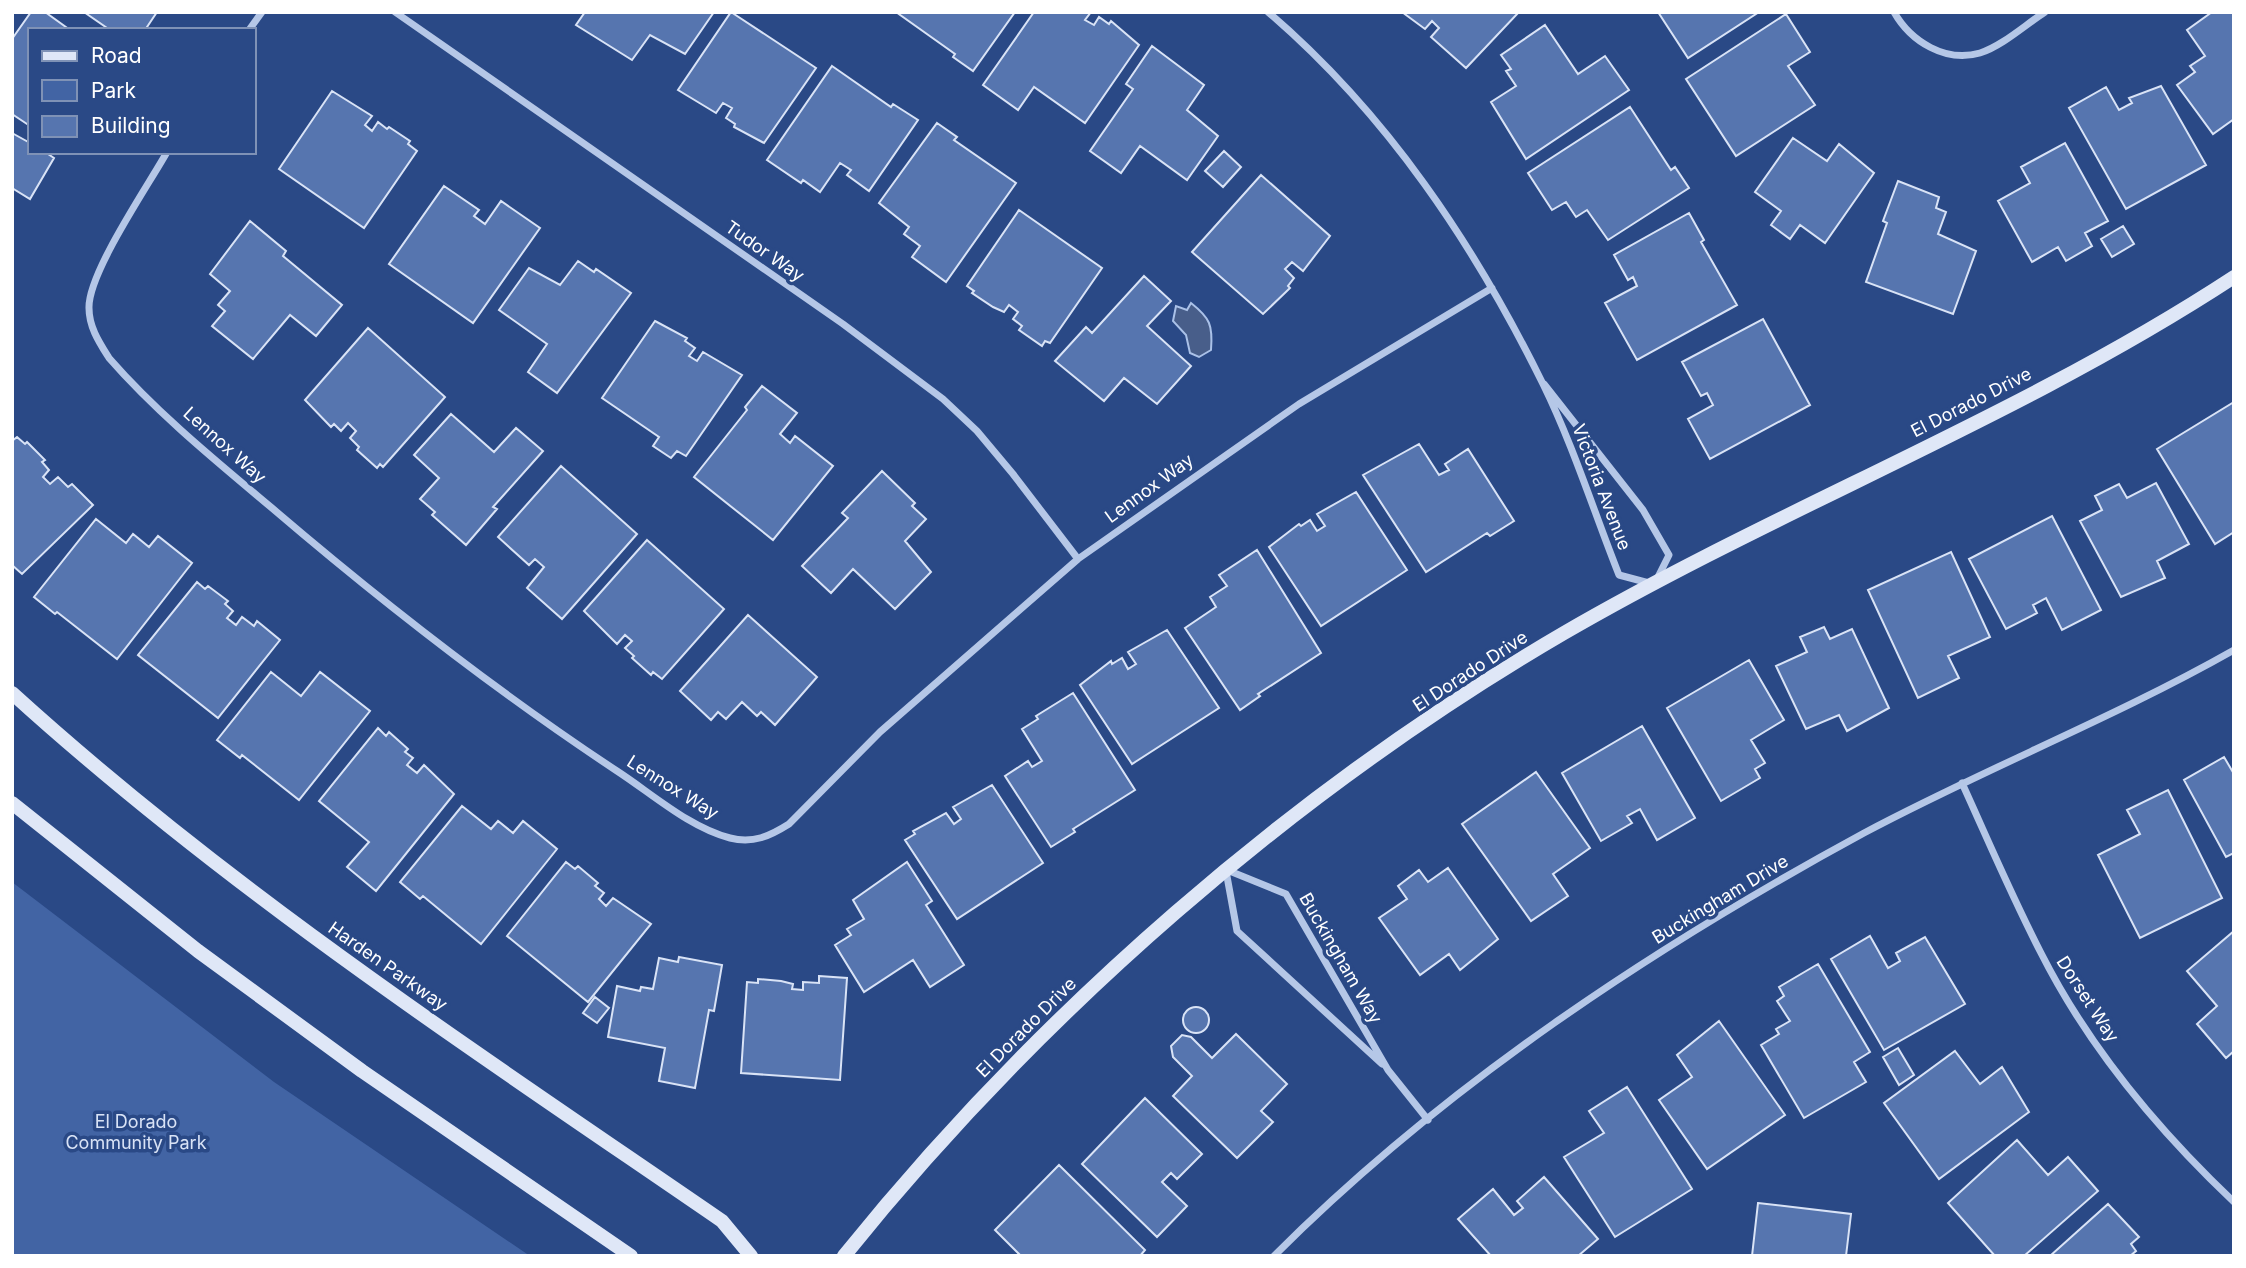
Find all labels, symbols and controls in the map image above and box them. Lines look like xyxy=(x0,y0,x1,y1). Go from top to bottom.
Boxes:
legend xyxy=(28,28,256,154)
text: Road xyxy=(91,43,142,68)
text: Park xyxy=(91,78,136,103)
text: Building xyxy=(91,113,171,138)
street label: Tudor Way xyxy=(722,216,808,286)
street label: El Dorado Drive xyxy=(1907,363,2035,441)
street label: Lennox Way xyxy=(179,402,271,488)
street label: Victoria Avenue xyxy=(1568,421,1636,553)
street label: Lennox Way xyxy=(1101,449,1197,527)
street label: El Dorado Drive xyxy=(1409,626,1531,716)
street label: Lennox Way xyxy=(623,751,723,823)
street label: Buckingham Drive xyxy=(1648,850,1792,948)
street label: Buckingham Way xyxy=(1295,889,1387,1027)
street label: Harden Parkway xyxy=(324,917,452,1015)
street label: Dorset Way xyxy=(2052,952,2124,1046)
street label: El Dorado Drive xyxy=(972,973,1080,1081)
park label: El Dorado Community Park xyxy=(65,1111,207,1153)

